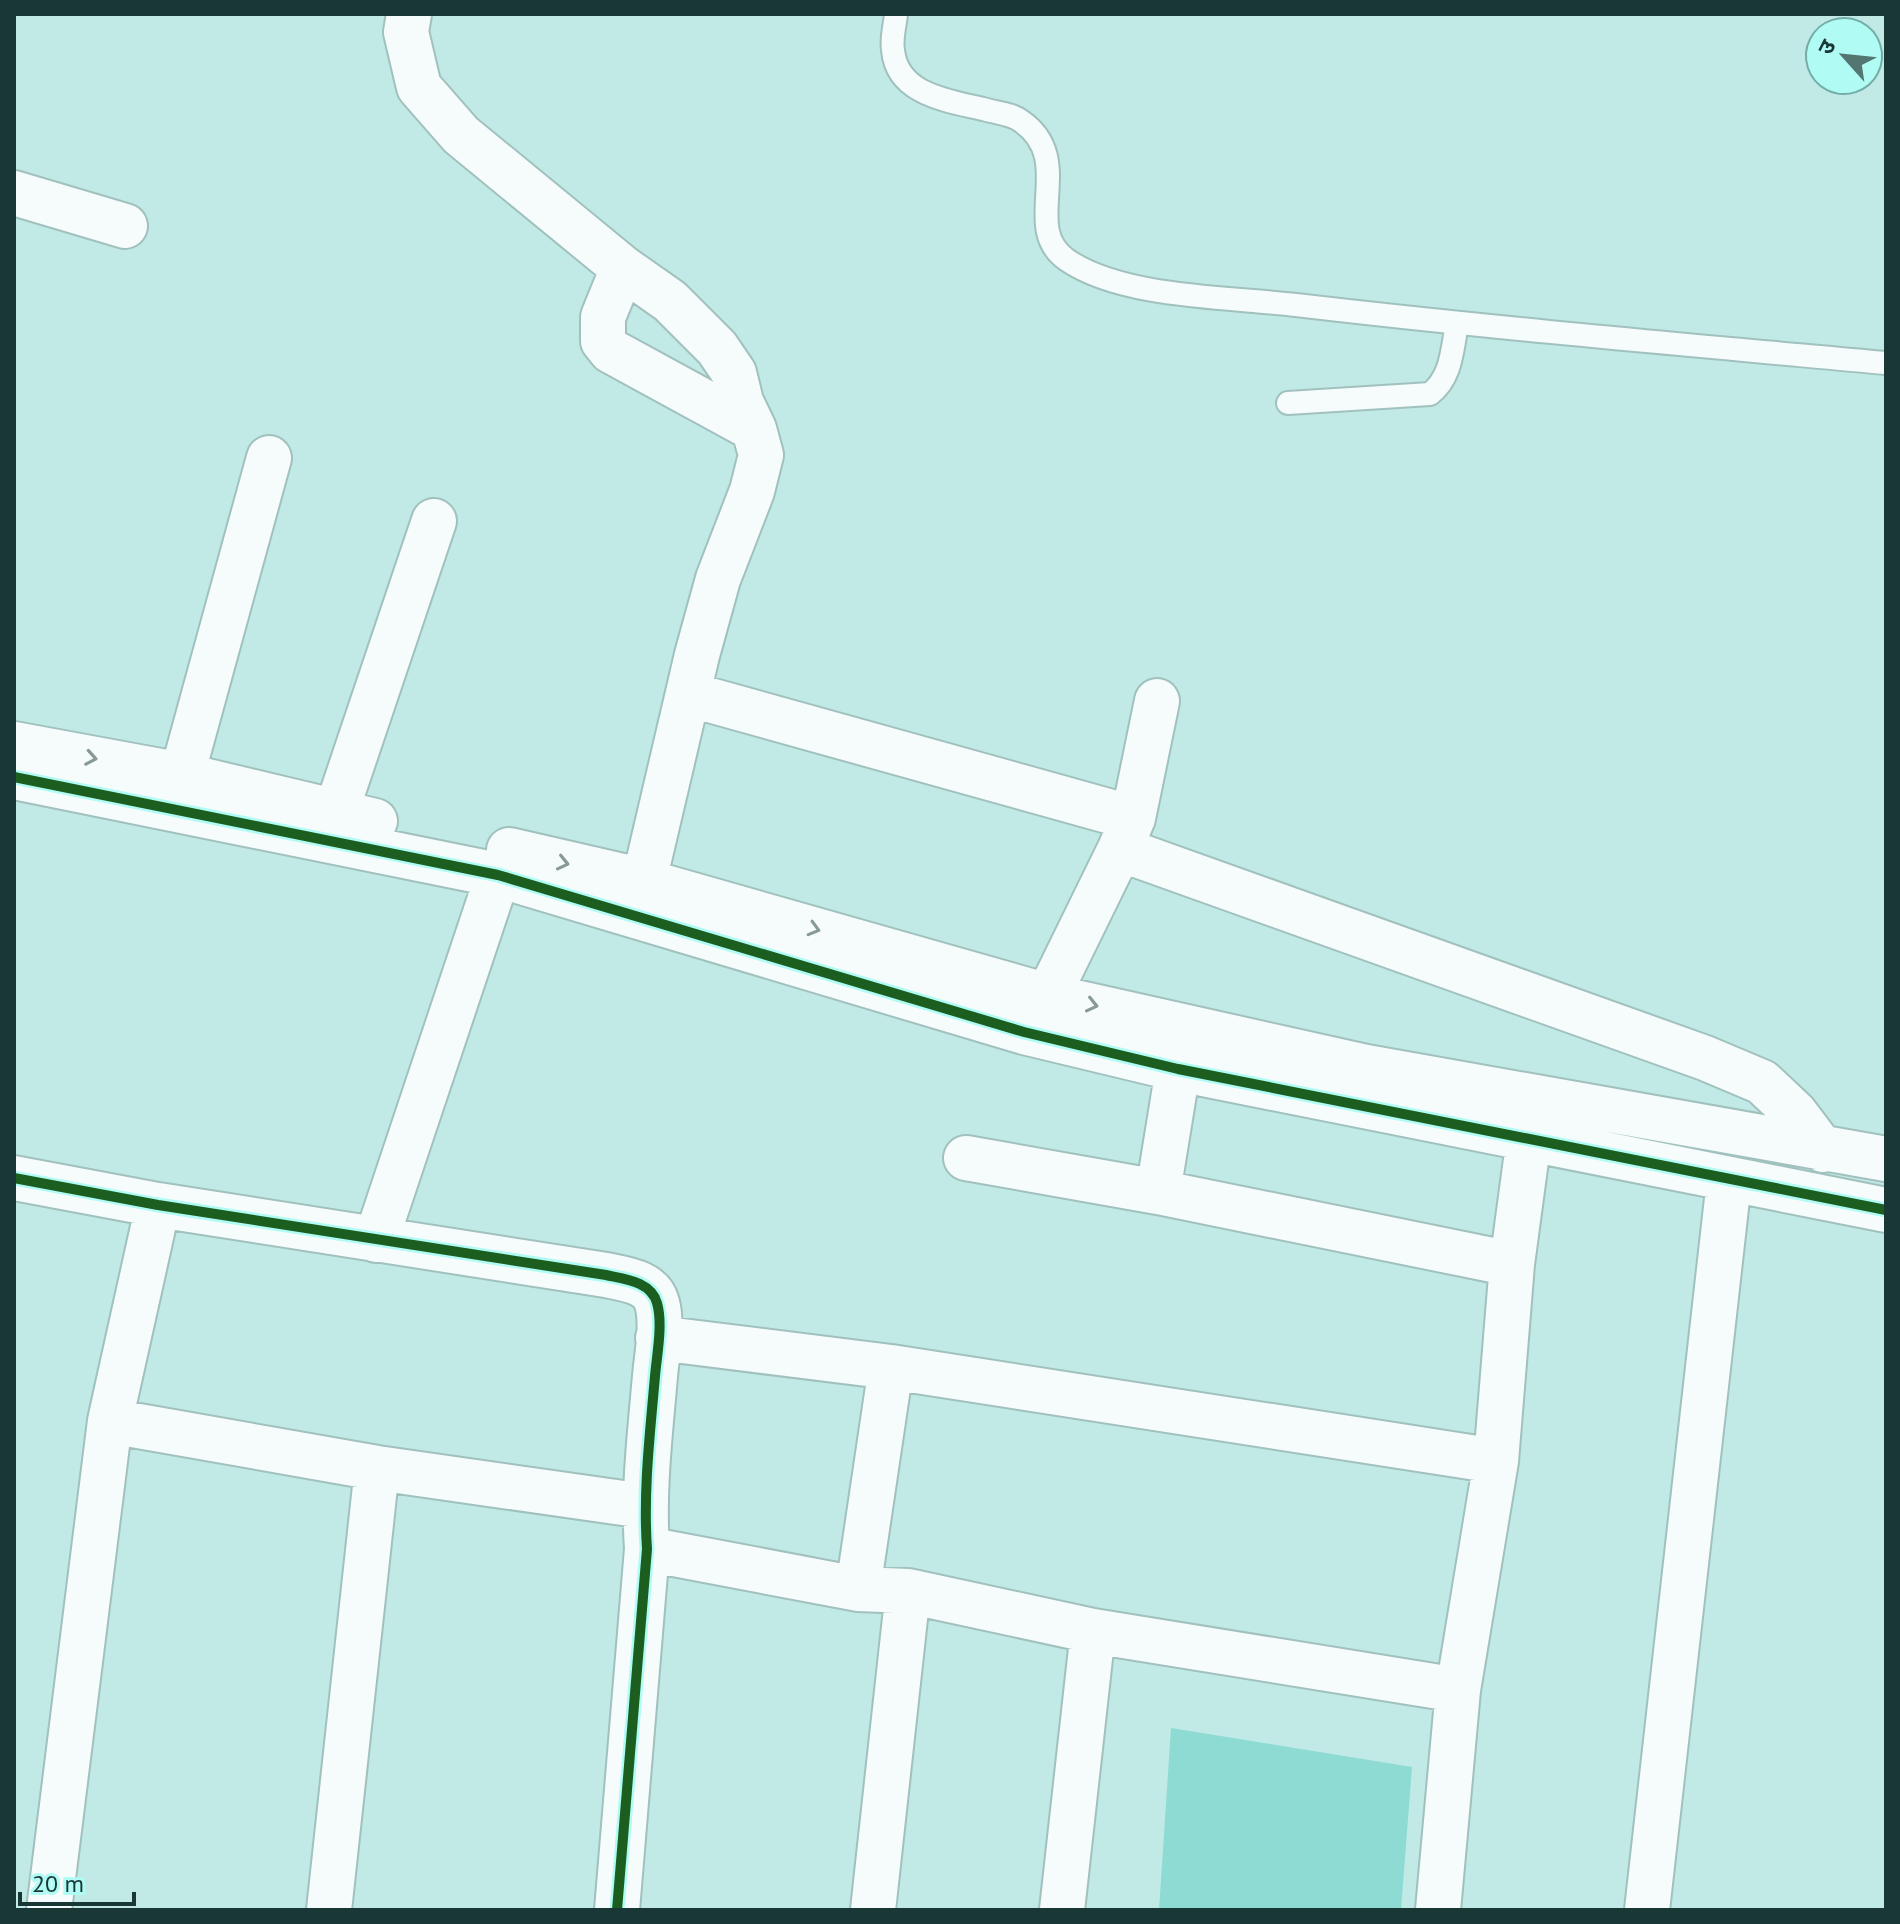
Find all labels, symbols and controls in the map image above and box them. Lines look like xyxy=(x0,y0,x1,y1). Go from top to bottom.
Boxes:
north arrow xyxy=(1804,16,1884,96)
text: उ xyxy=(1811,34,1842,59)
one-way arrow xyxy=(84,748,97,765)
one-way arrow xyxy=(556,853,570,870)
one-way arrow xyxy=(807,920,821,936)
one-way arrow xyxy=(1085,996,1098,1013)
scale bar xyxy=(20,1856,134,1906)
text: 20 m xyxy=(32,1868,84,1899)

